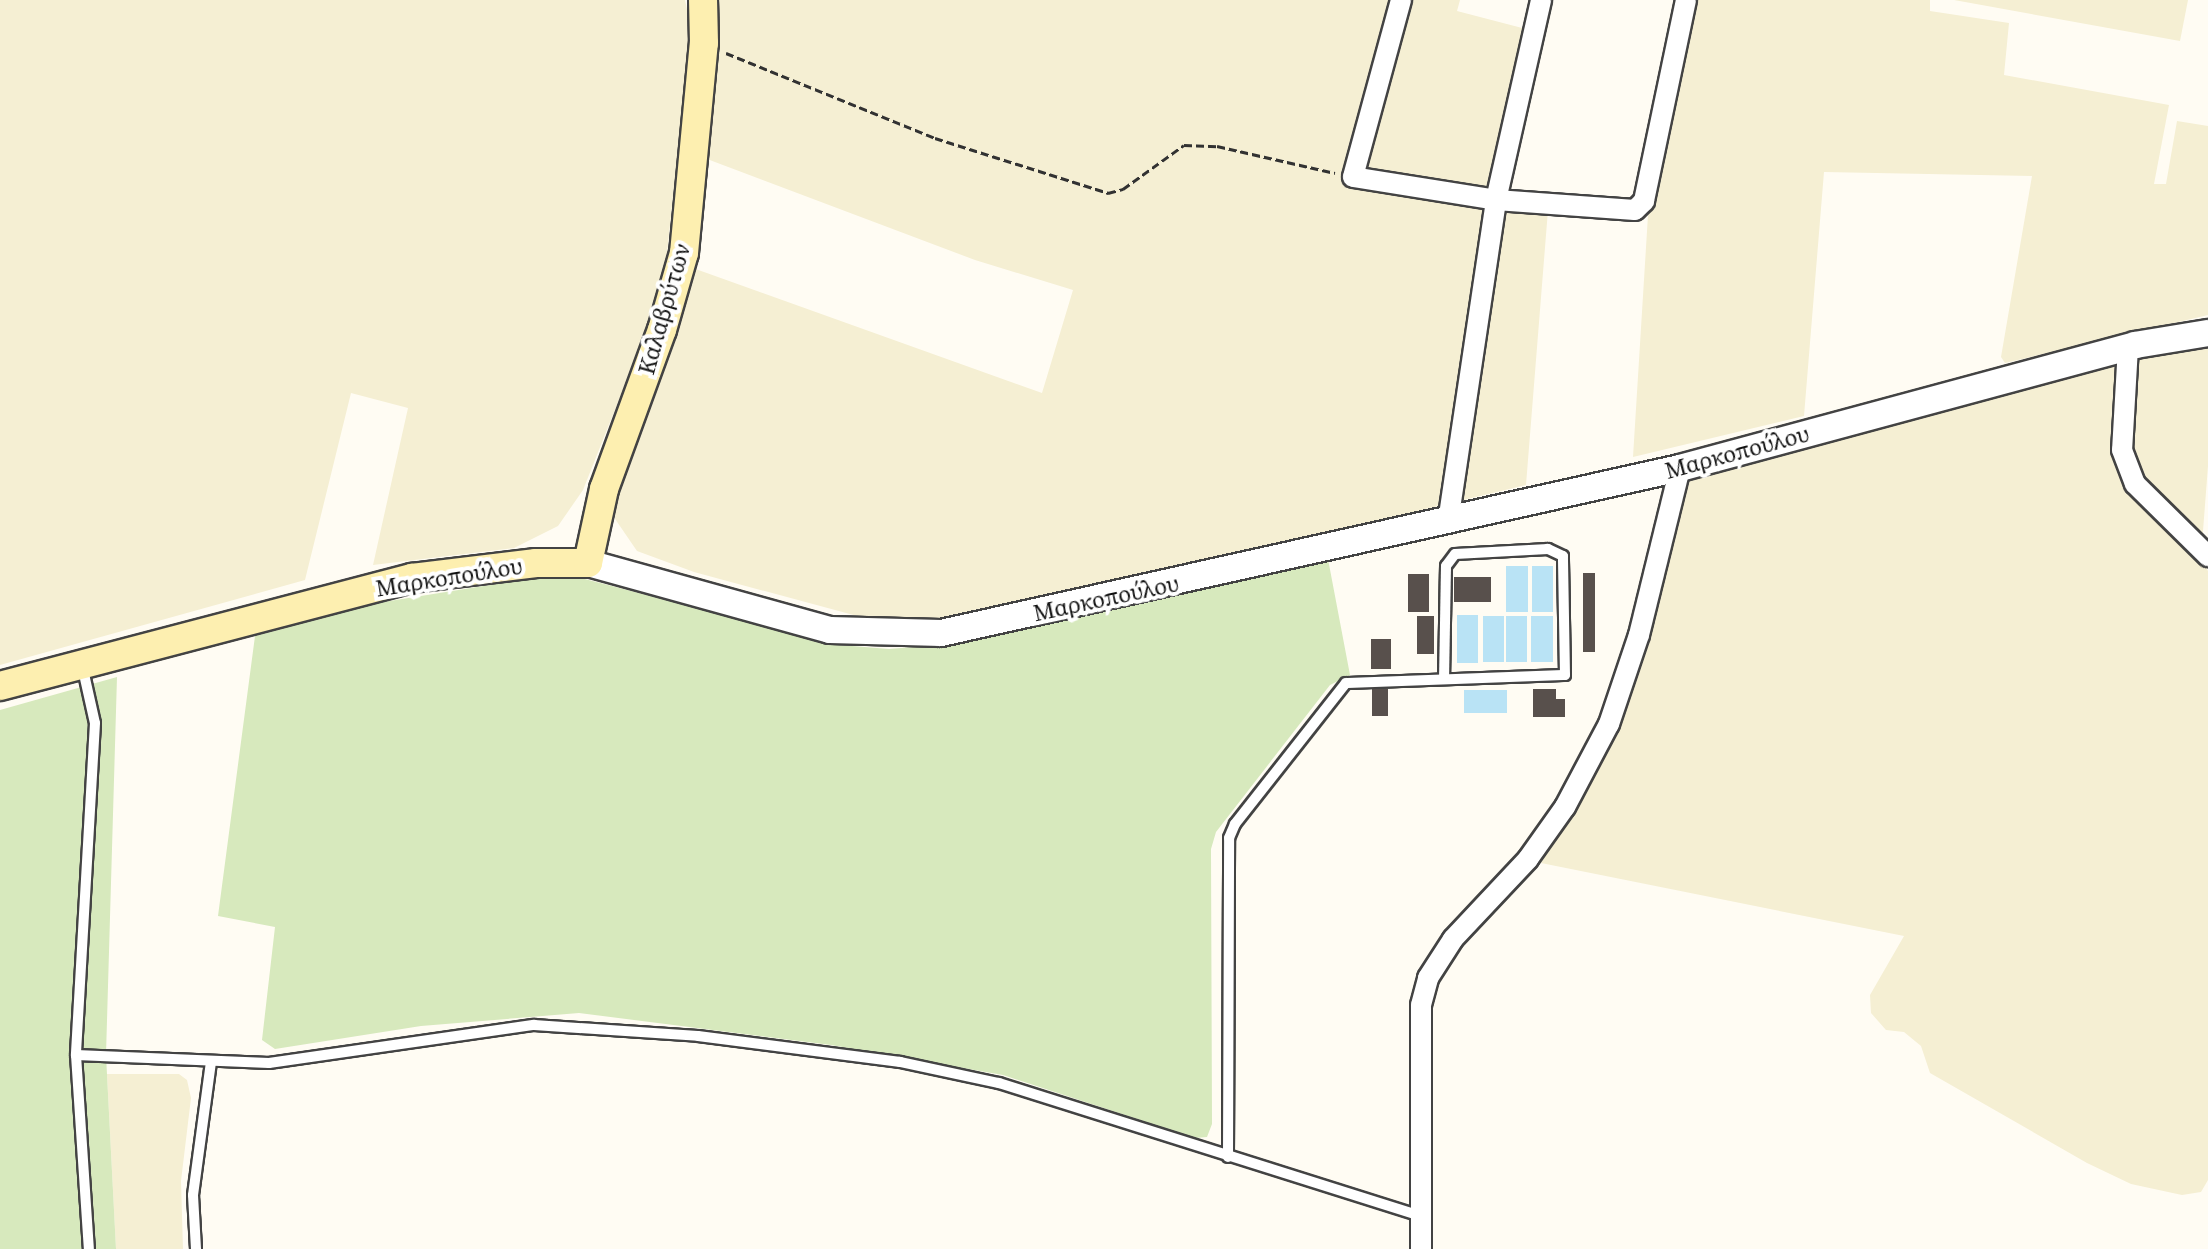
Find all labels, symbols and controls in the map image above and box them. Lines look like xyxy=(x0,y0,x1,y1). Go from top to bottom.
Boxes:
street label: Καλαβρύτων xyxy=(632,240,696,378)
street label: Μαρκοπούλου xyxy=(1662,419,1812,485)
street label: Μαρκοπούλου xyxy=(374,551,524,603)
street label: Μαρκοπούλου xyxy=(1031,569,1181,627)

